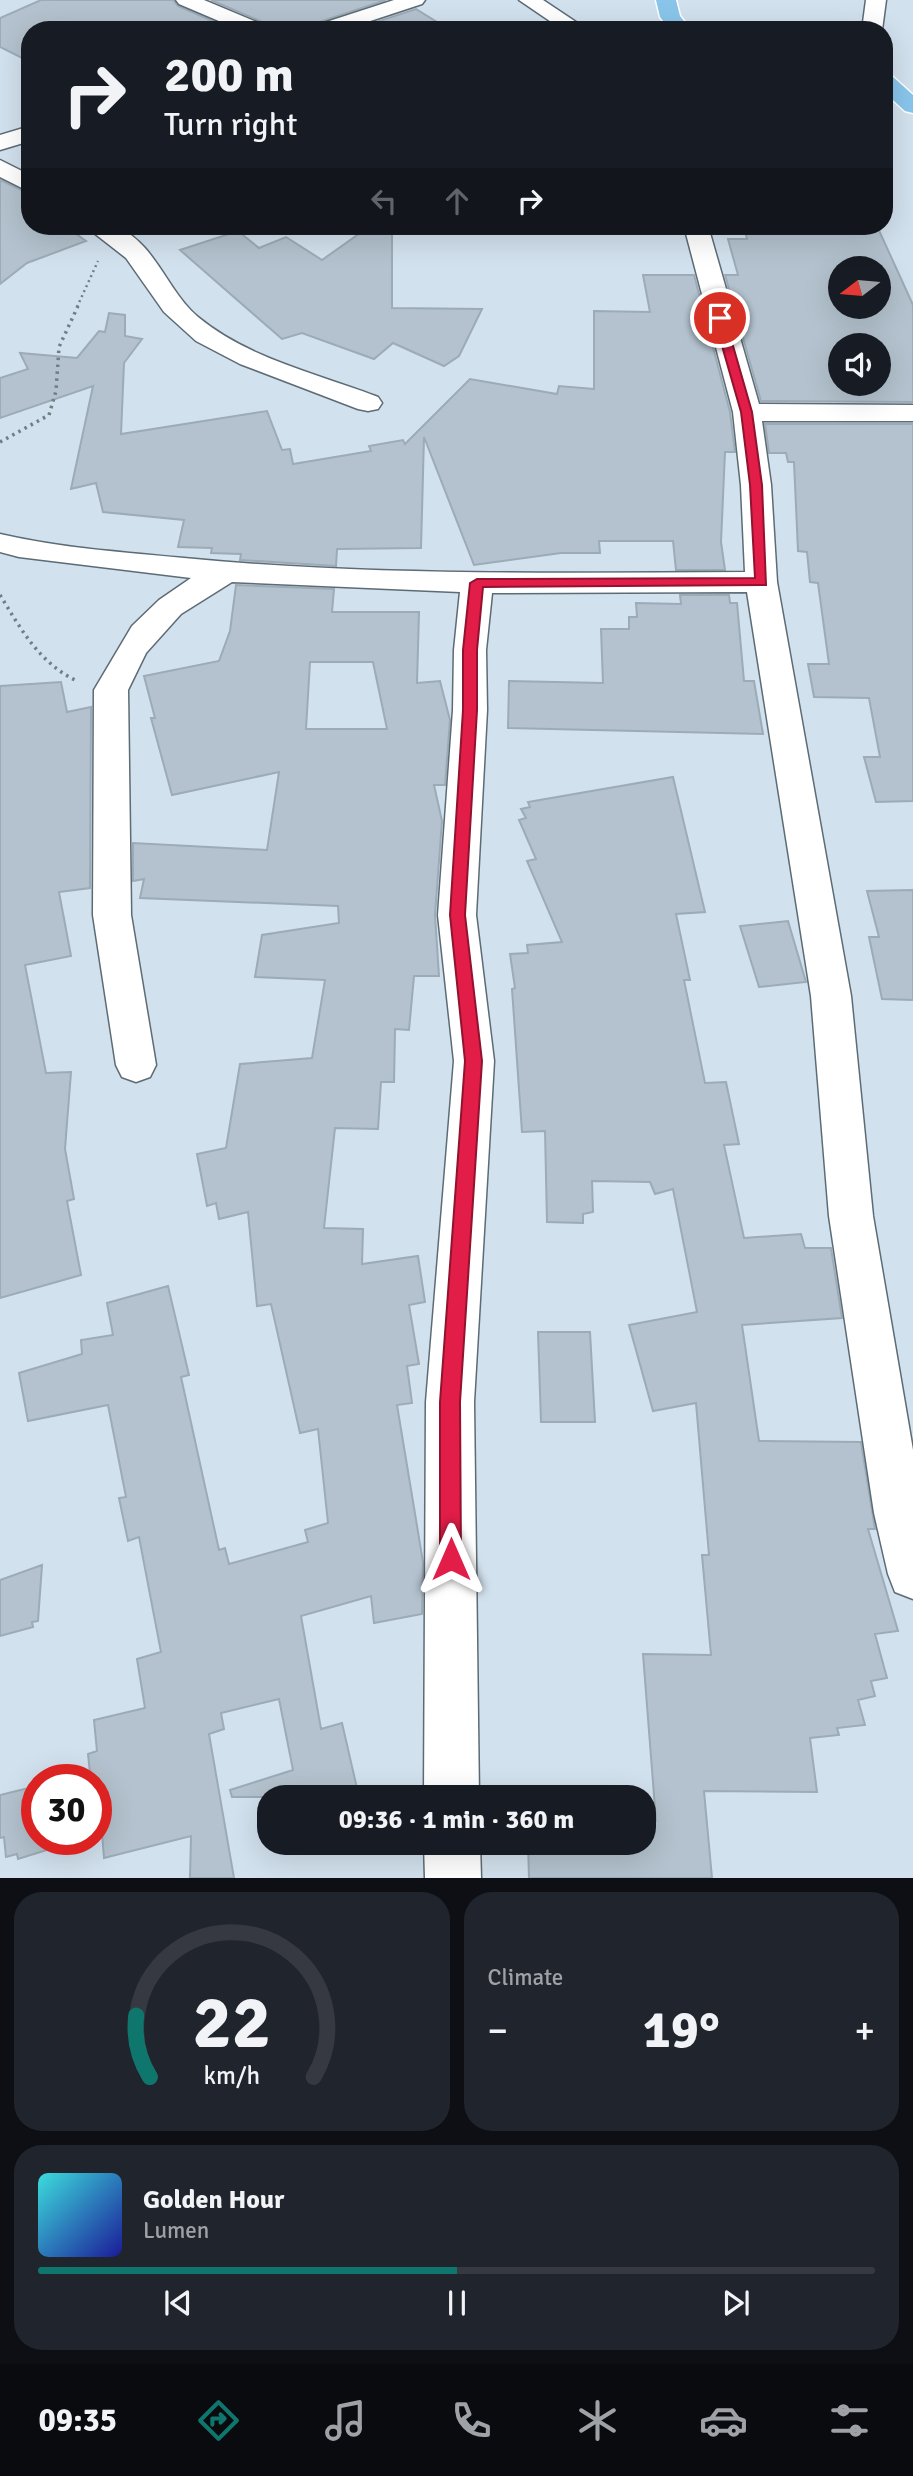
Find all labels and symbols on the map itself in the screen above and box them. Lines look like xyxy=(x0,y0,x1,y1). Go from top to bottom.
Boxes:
north arrow xyxy=(828,256,891,318)
pin xyxy=(690,288,750,348)
position arrow xyxy=(414,1522,488,1596)
speed limit sign: 30 xyxy=(21,1764,112,1855)

